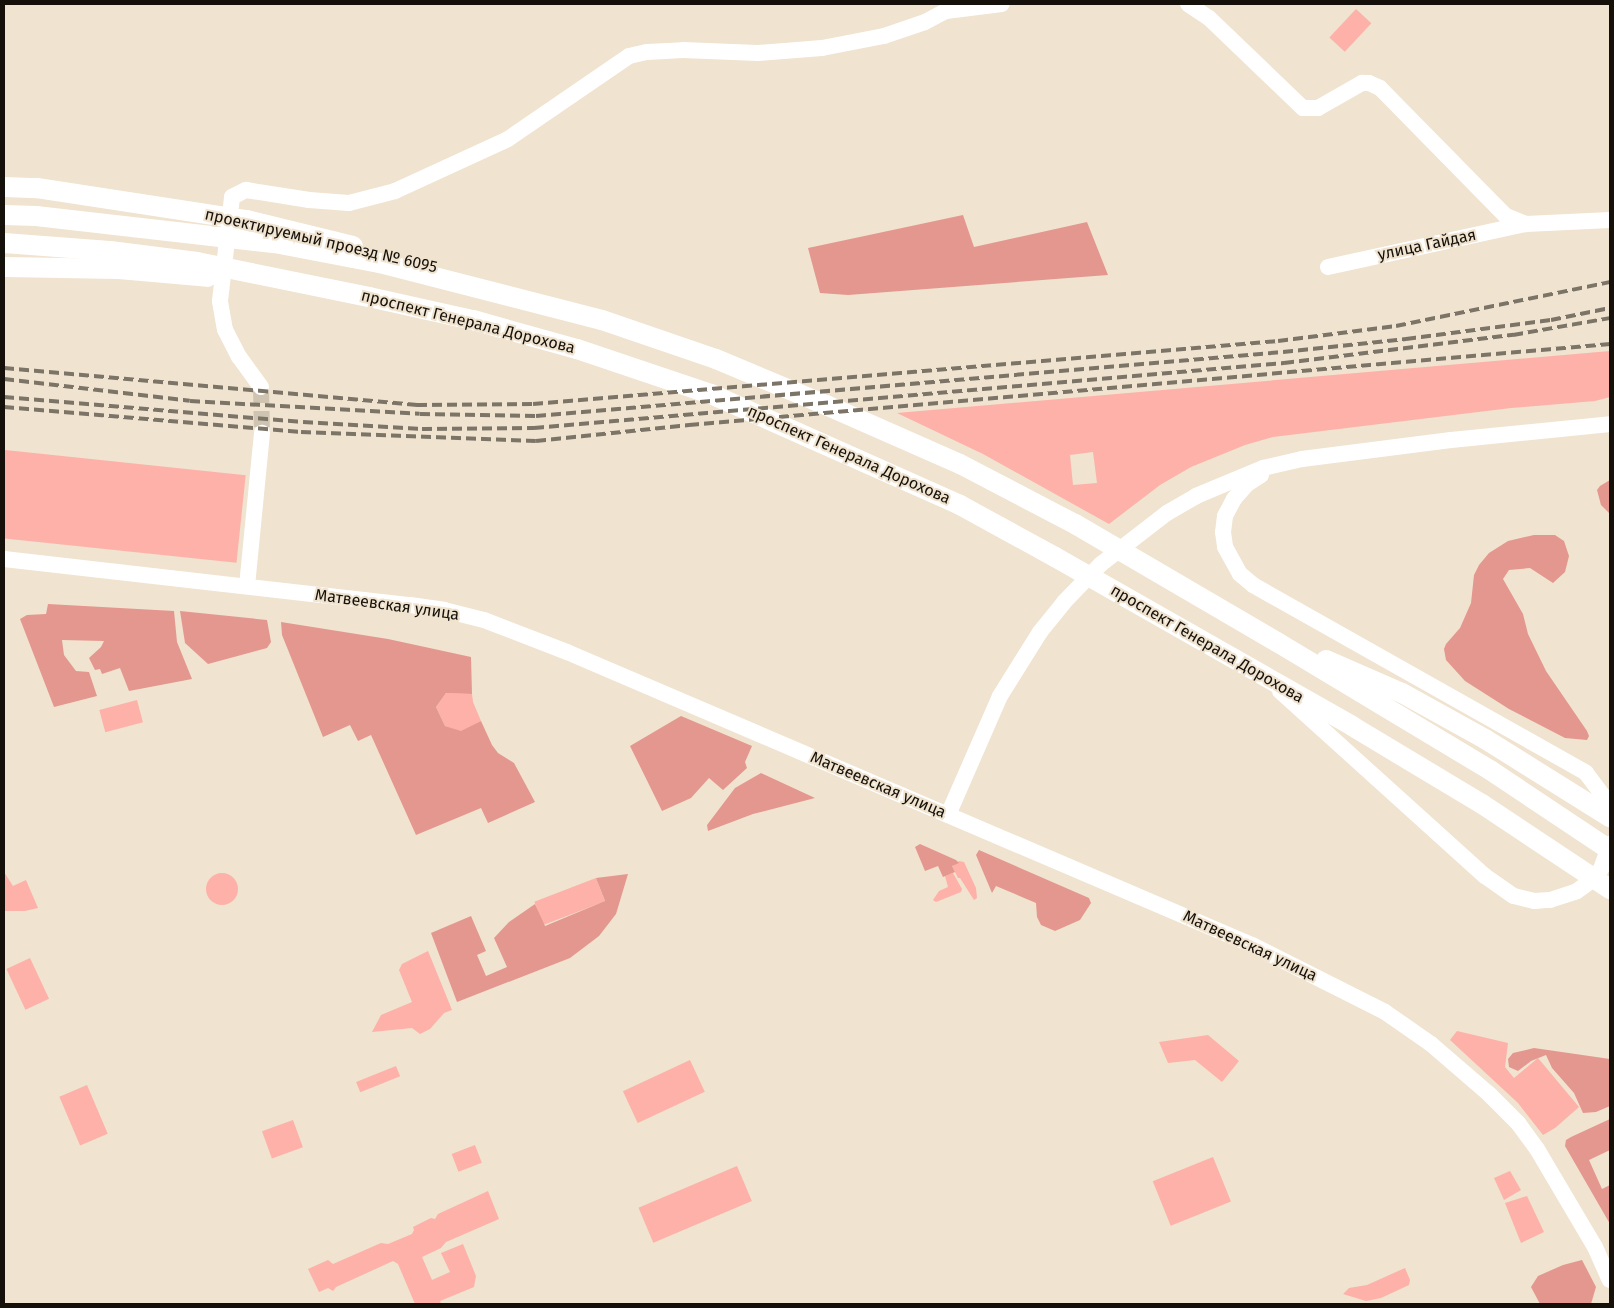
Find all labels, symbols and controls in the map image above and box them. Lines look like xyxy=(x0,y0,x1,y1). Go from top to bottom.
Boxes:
street label: проектируемый проезд № 6095 xyxy=(203,205,439,277)
street label: улица Гайдая xyxy=(1376,225,1478,265)
street label: проспект Генерала Дорохова xyxy=(359,286,577,358)
street label: проспект Генерала Дорохова xyxy=(745,402,953,508)
street label: проспект Генерала Дорохова xyxy=(1107,581,1307,707)
street label: Матвеевская улица xyxy=(314,585,460,625)
street label: Матвеевская улица xyxy=(807,748,949,822)
street label: Матвеевская улица xyxy=(1180,907,1320,985)

